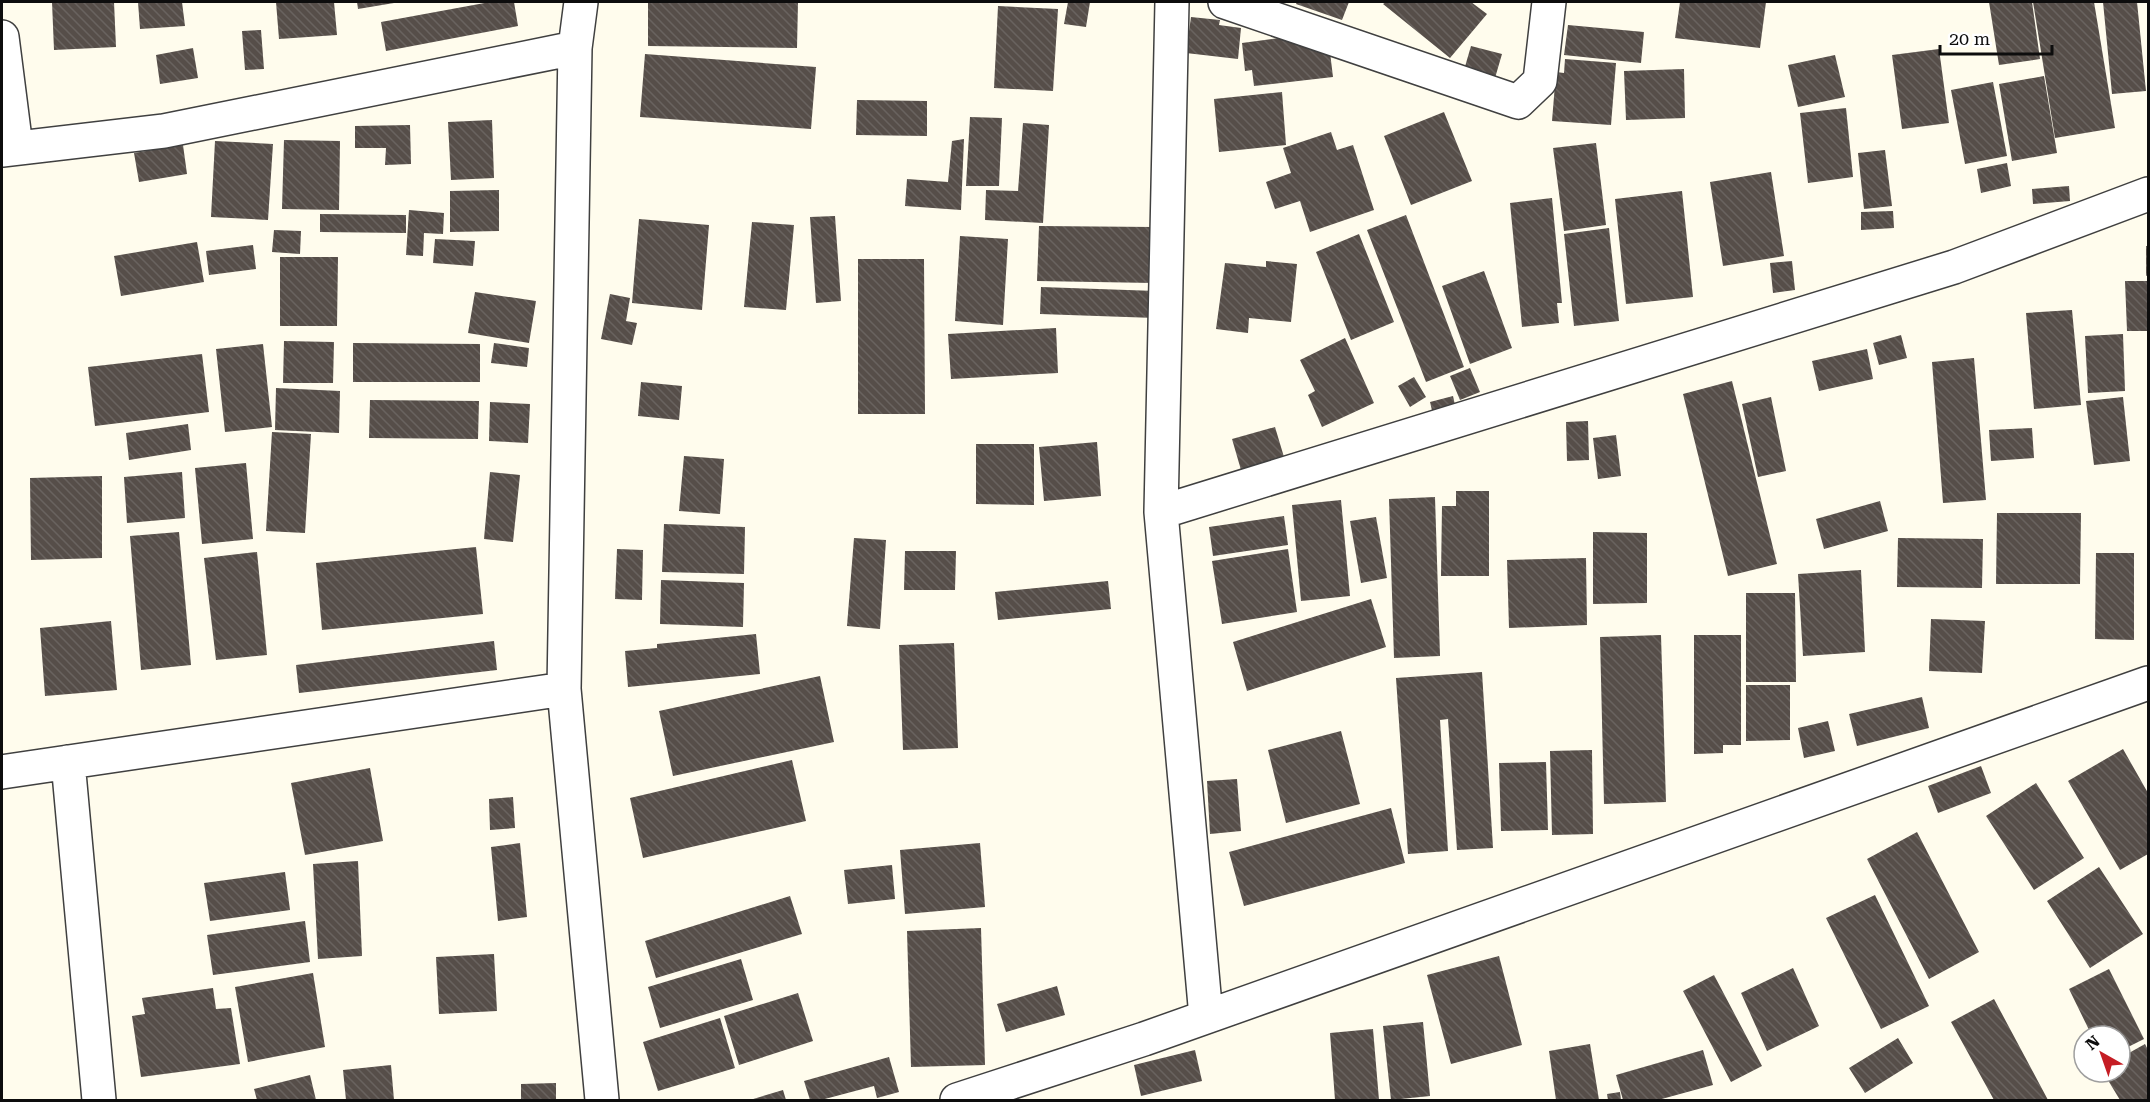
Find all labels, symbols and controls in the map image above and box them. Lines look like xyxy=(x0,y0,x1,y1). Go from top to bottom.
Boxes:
scale bar xyxy=(1940,18,2052,56)
text: 20 m xyxy=(1949,28,1990,49)
north arrow xyxy=(2072,1024,2132,1084)
text: N xyxy=(2082,1032,2104,1054)

